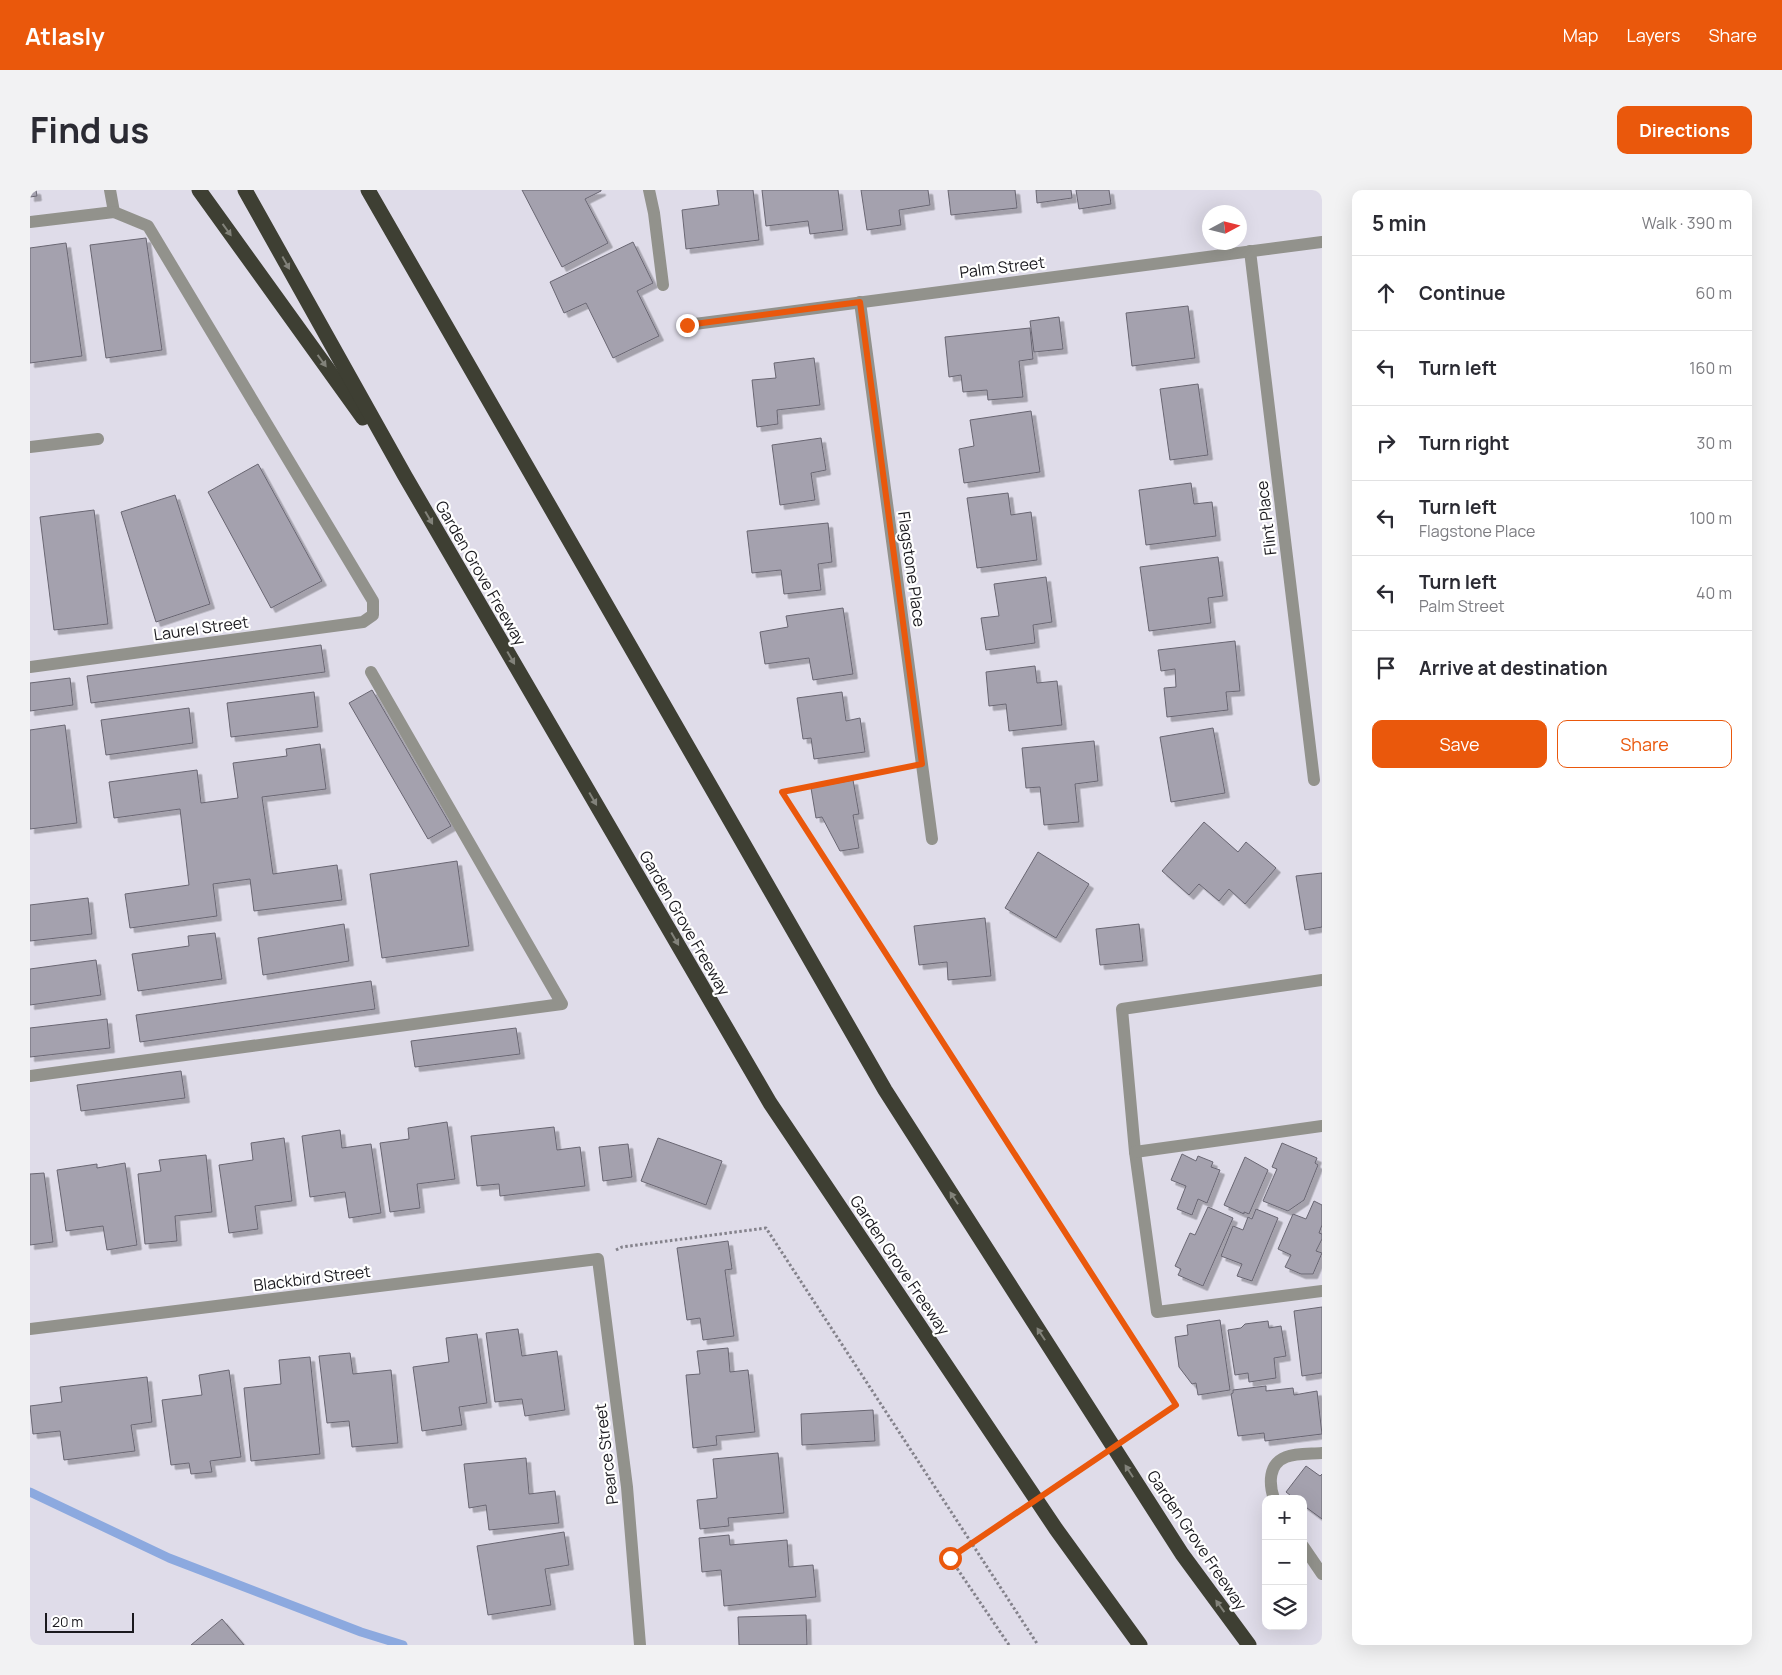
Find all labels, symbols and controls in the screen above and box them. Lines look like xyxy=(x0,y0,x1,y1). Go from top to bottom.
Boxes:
text: Atlasly xyxy=(25,19,105,52)
text: Map xyxy=(1563,23,1598,47)
text: Layers xyxy=(1626,23,1680,47)
text: Share xyxy=(1708,23,1757,47)
text: Find us xyxy=(30,106,149,154)
button: Directions xyxy=(1617,106,1752,154)
north arrow xyxy=(1202,205,1247,250)
text: 5 min xyxy=(1372,209,1426,237)
text: Walk · 390 m xyxy=(1642,212,1732,234)
one-way arrow xyxy=(222,223,232,236)
street label: Palm Street xyxy=(958,251,1046,283)
one-way arrow xyxy=(282,256,290,270)
icon: ahead xyxy=(1372,279,1400,307)
text: Continue xyxy=(1419,280,1505,306)
text: 60 m xyxy=(1696,282,1732,304)
route end xyxy=(676,314,699,337)
icon: left xyxy=(1372,354,1400,382)
one-way arrow xyxy=(317,355,327,368)
text: Turn left xyxy=(1419,355,1497,381)
text: 160 m xyxy=(1689,357,1732,379)
icon: right xyxy=(1372,429,1400,457)
text: Turn right xyxy=(1419,430,1509,456)
text: 30 m xyxy=(1697,432,1732,454)
street label: Flint Place xyxy=(1251,479,1281,557)
text: Turn left xyxy=(1419,494,1497,520)
street label: Garden Grove Freeway xyxy=(430,496,532,650)
icon: left xyxy=(1372,504,1400,532)
text: 100 m xyxy=(1689,507,1732,529)
street label: Flagstone Place xyxy=(893,510,931,628)
one-way arrow xyxy=(425,511,434,525)
text: Flagstone Place xyxy=(1419,520,1535,542)
text: Turn left xyxy=(1419,569,1497,595)
icon: left xyxy=(1372,579,1400,607)
text: 40 m xyxy=(1696,582,1732,604)
text: Palm Street xyxy=(1419,595,1505,617)
street label: Laurel Street xyxy=(152,610,250,646)
one-way arrow xyxy=(507,652,516,665)
icon: arrive xyxy=(1372,654,1400,682)
text: Arrive at destination xyxy=(1419,655,1608,681)
button: Save xyxy=(1372,720,1547,768)
button: Share xyxy=(1557,720,1732,768)
one-way arrow xyxy=(589,791,597,806)
street label: Garden Grove Freeway xyxy=(634,846,736,1000)
one-way arrow xyxy=(670,933,679,946)
street label: Garden Grove Freeway xyxy=(845,1191,955,1340)
one-way arrow xyxy=(949,1191,959,1204)
street label: Blackbird Street xyxy=(252,1260,372,1296)
one-way arrow xyxy=(1037,1328,1046,1341)
street label: Pearce Street xyxy=(589,1402,623,1506)
one-way arrow xyxy=(1124,1465,1134,1478)
street label: Garden Grove Freeway xyxy=(1142,1466,1252,1615)
map controls xyxy=(1262,1495,1307,1630)
button: + xyxy=(1262,1495,1307,1540)
button: − xyxy=(1262,1540,1307,1585)
route start xyxy=(939,1547,962,1570)
button: layers xyxy=(1262,1585,1307,1630)
one-way arrow xyxy=(1215,1599,1225,1613)
scale bar xyxy=(45,1610,134,1633)
text: 20 m xyxy=(52,1612,83,1631)

